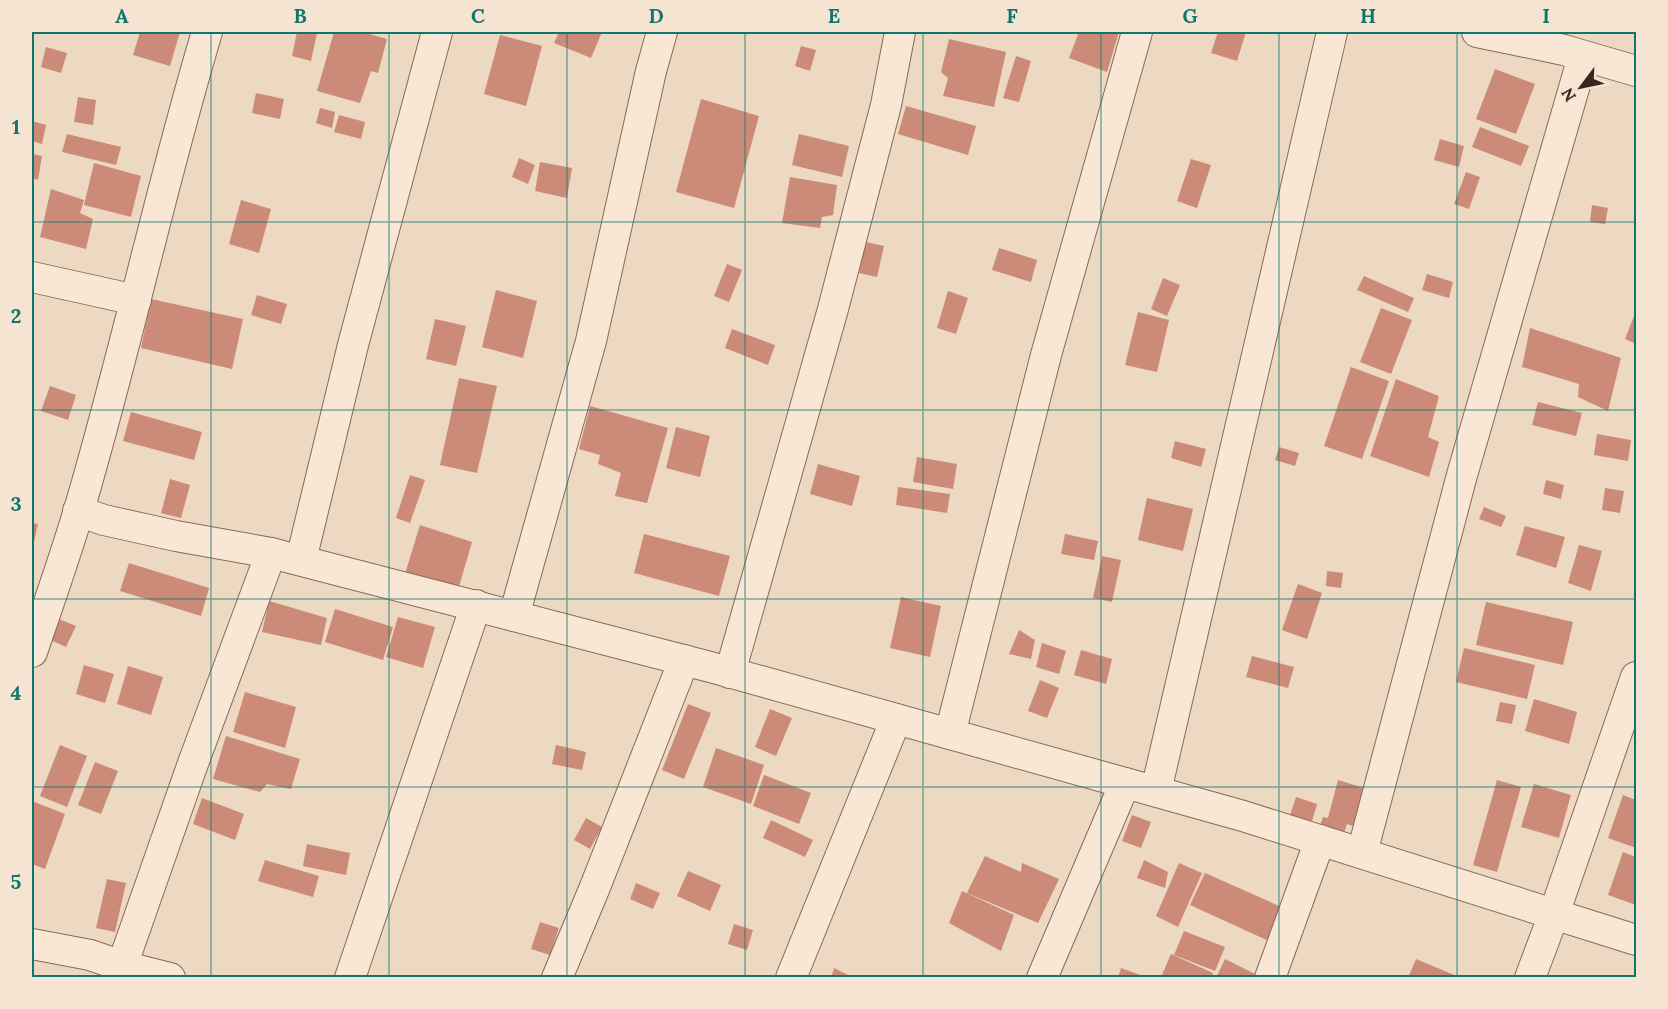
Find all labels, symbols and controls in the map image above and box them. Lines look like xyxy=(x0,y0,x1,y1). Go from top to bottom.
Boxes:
text: A xyxy=(115,3,129,28)
text: B xyxy=(293,3,307,28)
text: C xyxy=(471,3,485,28)
text: D xyxy=(648,3,664,28)
text: E xyxy=(828,3,840,28)
text: F xyxy=(1006,3,1018,28)
text: G xyxy=(1182,3,1198,28)
text: H xyxy=(1360,3,1376,28)
text: I xyxy=(1542,3,1550,28)
north arrow xyxy=(1551,57,1611,117)
text: N xyxy=(1557,84,1580,105)
text: 1 xyxy=(12,114,20,139)
text: 2 xyxy=(11,303,21,328)
text: 3 xyxy=(10,491,22,516)
text: 4 xyxy=(11,680,22,705)
text: 5 xyxy=(11,869,22,894)

